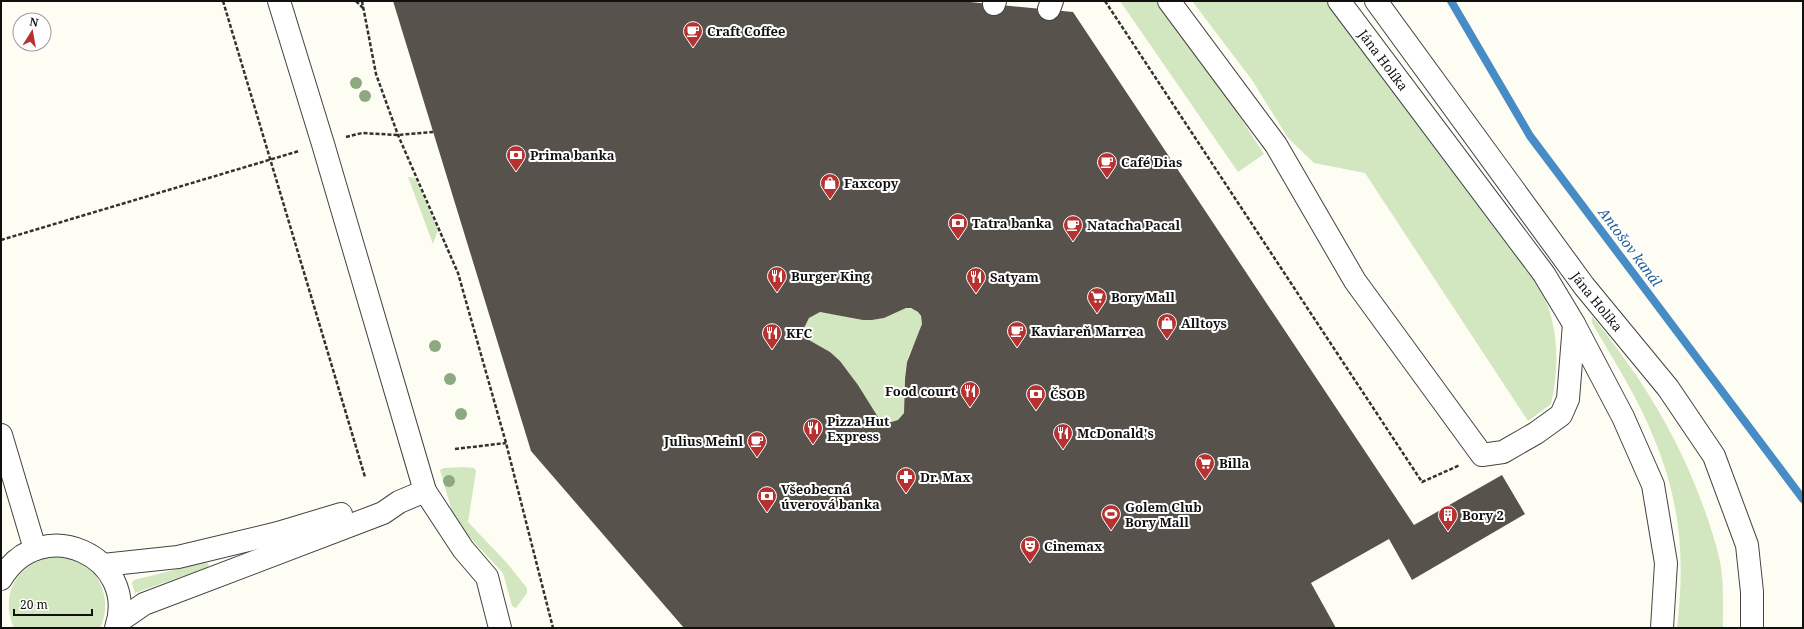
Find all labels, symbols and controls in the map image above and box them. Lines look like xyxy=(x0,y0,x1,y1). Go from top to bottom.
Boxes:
north arrow xyxy=(12,12,52,52)
text: N xyxy=(28,14,40,30)
cafe icon: Craft Coffee xyxy=(682,20,704,48)
place label: Craft Coffee xyxy=(707,22,785,40)
street label: Jána Holíka xyxy=(1354,25,1412,94)
bank icon: Prima banka xyxy=(505,144,527,172)
place label: Prima banka xyxy=(530,146,615,164)
cafe icon: Café Dias xyxy=(1096,151,1118,179)
place label: Café Dias xyxy=(1121,153,1182,171)
shop icon: Faxcopy xyxy=(819,172,841,200)
place label: Faxcopy xyxy=(844,174,899,192)
water label: Antošov kanál xyxy=(1594,203,1667,291)
bank icon: Tatra banka xyxy=(947,212,969,240)
place label: Tatra banka xyxy=(972,214,1052,232)
cafe icon: Natacha Pacal xyxy=(1062,214,1084,242)
place label: Natacha Pacal xyxy=(1087,216,1181,234)
restaurant icon: Burger King xyxy=(766,265,788,293)
restaurant icon: Satyam xyxy=(965,266,987,294)
place label: Burger King xyxy=(791,267,871,285)
street label: Jána Holíka xyxy=(1567,267,1627,335)
place label: Satyam xyxy=(990,268,1039,286)
supermarket icon: Bory Mall xyxy=(1086,286,1108,314)
place label: Bory Mall xyxy=(1111,288,1175,306)
shop icon: Alltoys xyxy=(1156,312,1178,340)
place label: Alltoys xyxy=(1181,314,1227,332)
cafe icon: Kaviareň Marrea xyxy=(1006,320,1028,348)
restaurant icon: KFC xyxy=(761,322,783,350)
place label: Kaviareň Marrea xyxy=(1031,322,1144,340)
place label: KFC xyxy=(786,324,813,342)
restaurant icon: Food court xyxy=(959,380,981,408)
place label: Food court xyxy=(885,382,956,400)
bank icon: ČSOB xyxy=(1025,383,1047,411)
place label: ČSOB xyxy=(1050,385,1085,403)
place label: Pizza Hut Express xyxy=(827,412,889,445)
restaurant icon: Pizza Hut Express xyxy=(802,417,824,445)
restaurant icon: McDonald's xyxy=(1052,422,1074,450)
place label: McDonald's xyxy=(1077,424,1154,442)
cafe icon: Julius Meinl xyxy=(746,430,768,458)
place label: Julius Meinl xyxy=(663,432,743,450)
supermarket icon: Billa xyxy=(1194,452,1216,480)
place label: Billa xyxy=(1219,454,1249,472)
pharmacy icon: Dr. Max xyxy=(895,466,917,494)
place label: Dr. Max xyxy=(920,468,971,486)
place label: Všeobecná úverová banka xyxy=(781,480,880,513)
bank icon: Všeobecná úverová banka xyxy=(756,485,778,513)
place label: Golem Club Bory Mall xyxy=(1125,498,1202,531)
sports icon: Golem Club Bory Mall xyxy=(1100,503,1122,531)
building icon: Bory 2 xyxy=(1437,504,1459,532)
place label: Bory 2 xyxy=(1462,506,1504,524)
theatre icon: Cinemax xyxy=(1019,535,1041,563)
place label: Cinemax xyxy=(1044,537,1103,555)
scale bar xyxy=(14,591,92,617)
text: 20 m xyxy=(20,596,48,613)

